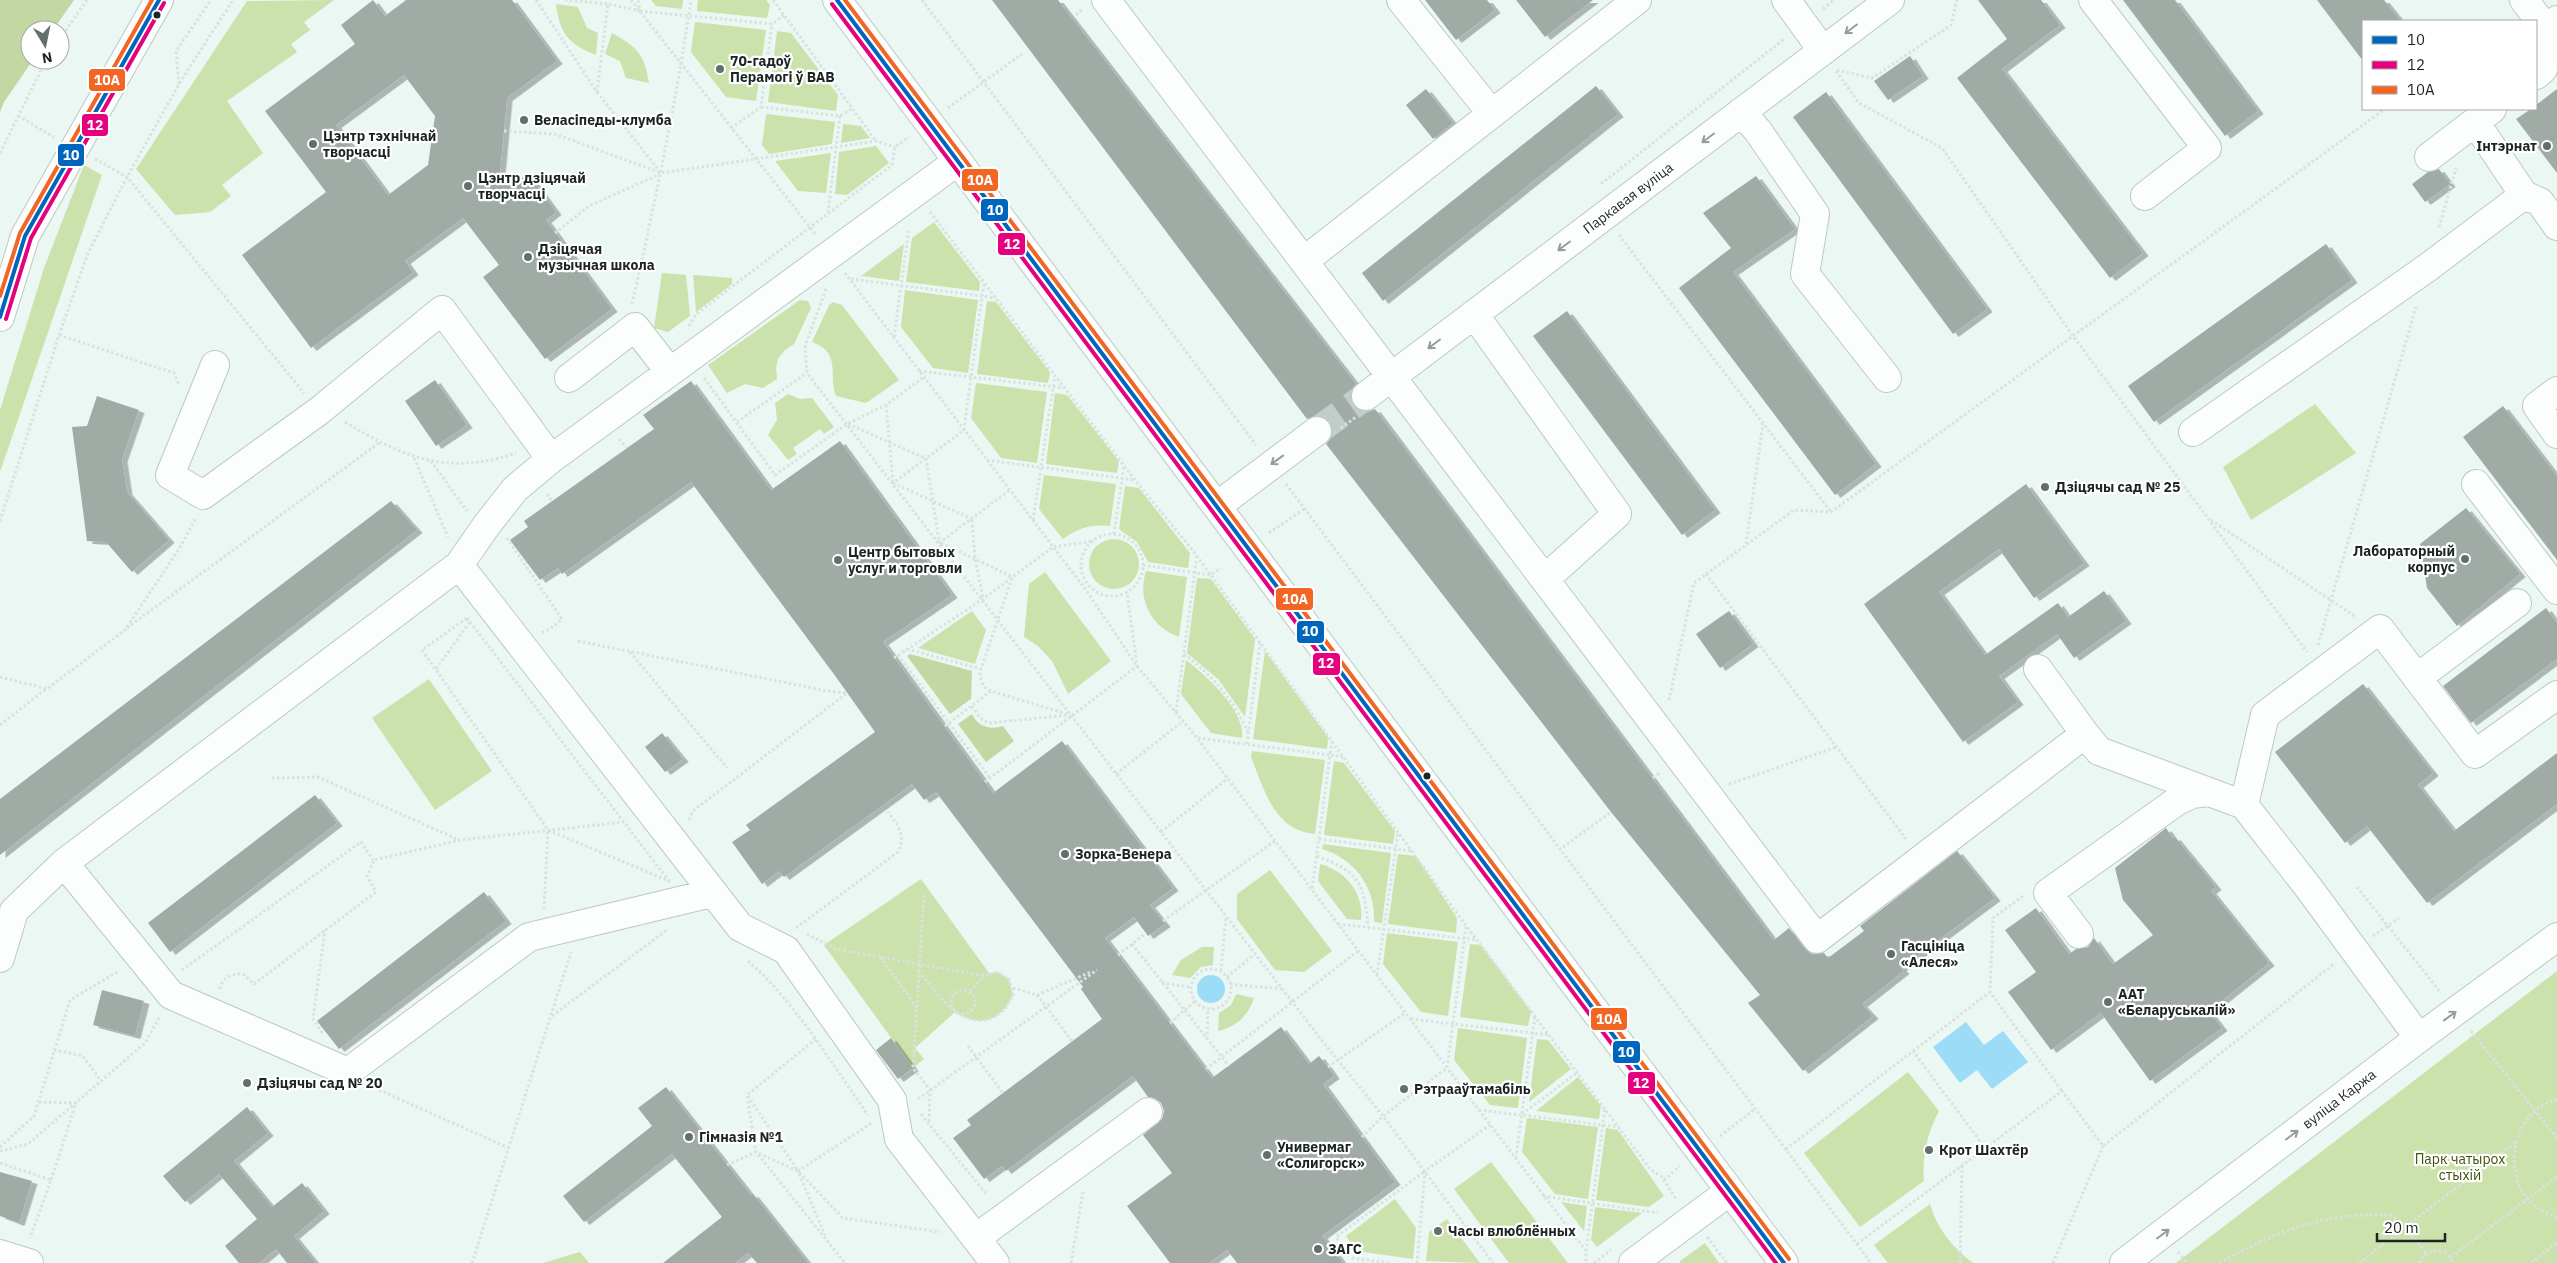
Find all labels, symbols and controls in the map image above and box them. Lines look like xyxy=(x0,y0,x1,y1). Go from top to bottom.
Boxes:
unlabelled marker xyxy=(152,10,162,20)
north arrow xyxy=(20,20,70,70)
legend xyxy=(2362,20,2537,110)
one-way arrow xyxy=(1845,24,1858,35)
text: 10 xyxy=(2407,30,2425,49)
text: N xyxy=(41,48,54,68)
place label: 70-гадоў Перамогі ў ВАВ xyxy=(730,52,835,86)
text: 12 xyxy=(2407,55,2425,74)
marker: 70-гадоў Перамогі ў ВАВ xyxy=(714,63,726,75)
line badge: 10A xyxy=(88,68,126,92)
text: 10A xyxy=(94,71,121,89)
text: 10A xyxy=(2407,80,2435,99)
place label: Веласіпеды-клумба xyxy=(534,111,672,129)
line badge: 12 xyxy=(81,113,109,137)
marker: Веласіпеды-клумба xyxy=(518,114,530,126)
text: 12 xyxy=(87,116,103,134)
place label: Цэнтр тэхнічнай творчасці xyxy=(323,127,436,161)
one-way arrow xyxy=(1702,132,1715,143)
place label: Інтэрнат xyxy=(2476,137,2537,155)
marker: Цэнтр тэхнічнай творчасці xyxy=(307,138,319,150)
marker: Інтэрнат xyxy=(2541,140,2553,152)
line badge: 10 xyxy=(57,143,85,167)
text: 10 xyxy=(63,146,79,164)
street label: Паркавая вуліца xyxy=(1579,158,1677,238)
line badge: 10A xyxy=(961,168,999,192)
place label: Цэнтр дзіцячай творчасці xyxy=(478,169,586,203)
text: 10A xyxy=(967,171,994,189)
marker: Цэнтр дзіцячай творчасці xyxy=(462,180,474,192)
line badge: 10 xyxy=(980,198,1009,222)
text: 10 xyxy=(987,201,1003,219)
line badge: 12 xyxy=(997,232,1026,256)
text: 12 xyxy=(1004,235,1020,253)
place label: Дзіцячая музычная школа xyxy=(538,240,655,274)
one-way arrow xyxy=(1557,241,1571,251)
marker: Дзіцячая музычная школа xyxy=(522,251,534,263)
one-way arrow xyxy=(1427,339,1441,349)
one-way arrow xyxy=(1270,455,1284,465)
place label: Дзіцячы сад № 25 xyxy=(2055,478,2180,496)
marker: Дзіцячы сад № 25 xyxy=(2039,481,2051,493)
place label: Лабораторный корпус xyxy=(2353,542,2455,576)
place label: Центр бытовых услуг и торговли xyxy=(848,543,962,577)
marker: Лабораторный корпус xyxy=(2459,553,2471,565)
marker: Центр бытовых услуг и торговли xyxy=(832,554,844,566)
line badge: 10A xyxy=(1275,587,1314,611)
text: 10A xyxy=(1282,590,1309,608)
line badge: 10 xyxy=(1296,620,1325,644)
text: 10 xyxy=(1302,622,1318,640)
line badge: 12 xyxy=(1312,652,1341,676)
text: 12 xyxy=(1318,654,1334,672)
unlabelled marker xyxy=(1422,771,1432,781)
place label: Зорка-Венера xyxy=(1075,845,1172,863)
marker: Зорка-Венера xyxy=(1059,848,1071,860)
place label: Гасцініца «Алеся» xyxy=(1901,937,1965,971)
marker: Гасцініца «Алеся» xyxy=(1885,948,1897,960)
place label: ААТ «Беларуськалій» xyxy=(2118,985,2235,1019)
marker: ААТ «Беларуськалій» xyxy=(2102,996,2114,1008)
line badge: 10A xyxy=(1590,1007,1628,1031)
text: 10A xyxy=(1596,1010,1623,1028)
one-way arrow xyxy=(2442,1011,2456,1021)
line badge: 10 xyxy=(1612,1040,1641,1064)
text: 10 xyxy=(1618,1043,1634,1061)
street label: вуліца Каржа xyxy=(2299,1065,2380,1133)
line badge: 12 xyxy=(1627,1071,1656,1095)
place label: Дзіцячы сад № 20 xyxy=(257,1074,382,1092)
text: 12 xyxy=(1633,1074,1649,1092)
marker: Дзіцячы сад № 20 xyxy=(241,1077,253,1089)
place label: Рэтрааўтамабіль xyxy=(1414,1080,1531,1098)
marker: Рэтрааўтамабіль xyxy=(1398,1083,1410,1095)
place label: Гімназія №1 xyxy=(699,1128,783,1146)
one-way arrow xyxy=(2285,1130,2299,1140)
marker: Гімназія №1 xyxy=(683,1131,695,1143)
place label: Универмаг «Солигорск» xyxy=(1277,1138,1365,1172)
place label: Крот Шахтёр xyxy=(1939,1141,2028,1159)
marker: Крот Шахтёр xyxy=(1923,1144,1935,1156)
marker: Универмаг «Солигорск» xyxy=(1261,1149,1273,1161)
park label: Парк чатырох стыхій xyxy=(2415,1150,2505,1184)
scale bar xyxy=(2377,1210,2444,1242)
text: 20 m xyxy=(2384,1218,2419,1237)
place label: Часы влюблённых xyxy=(1448,1222,1576,1240)
marker: Часы влюблённых xyxy=(1432,1225,1444,1237)
one-way arrow xyxy=(2156,1228,2169,1239)
place label: ЗАГС xyxy=(1328,1240,1362,1258)
marker: ЗАГС xyxy=(1312,1243,1324,1255)

